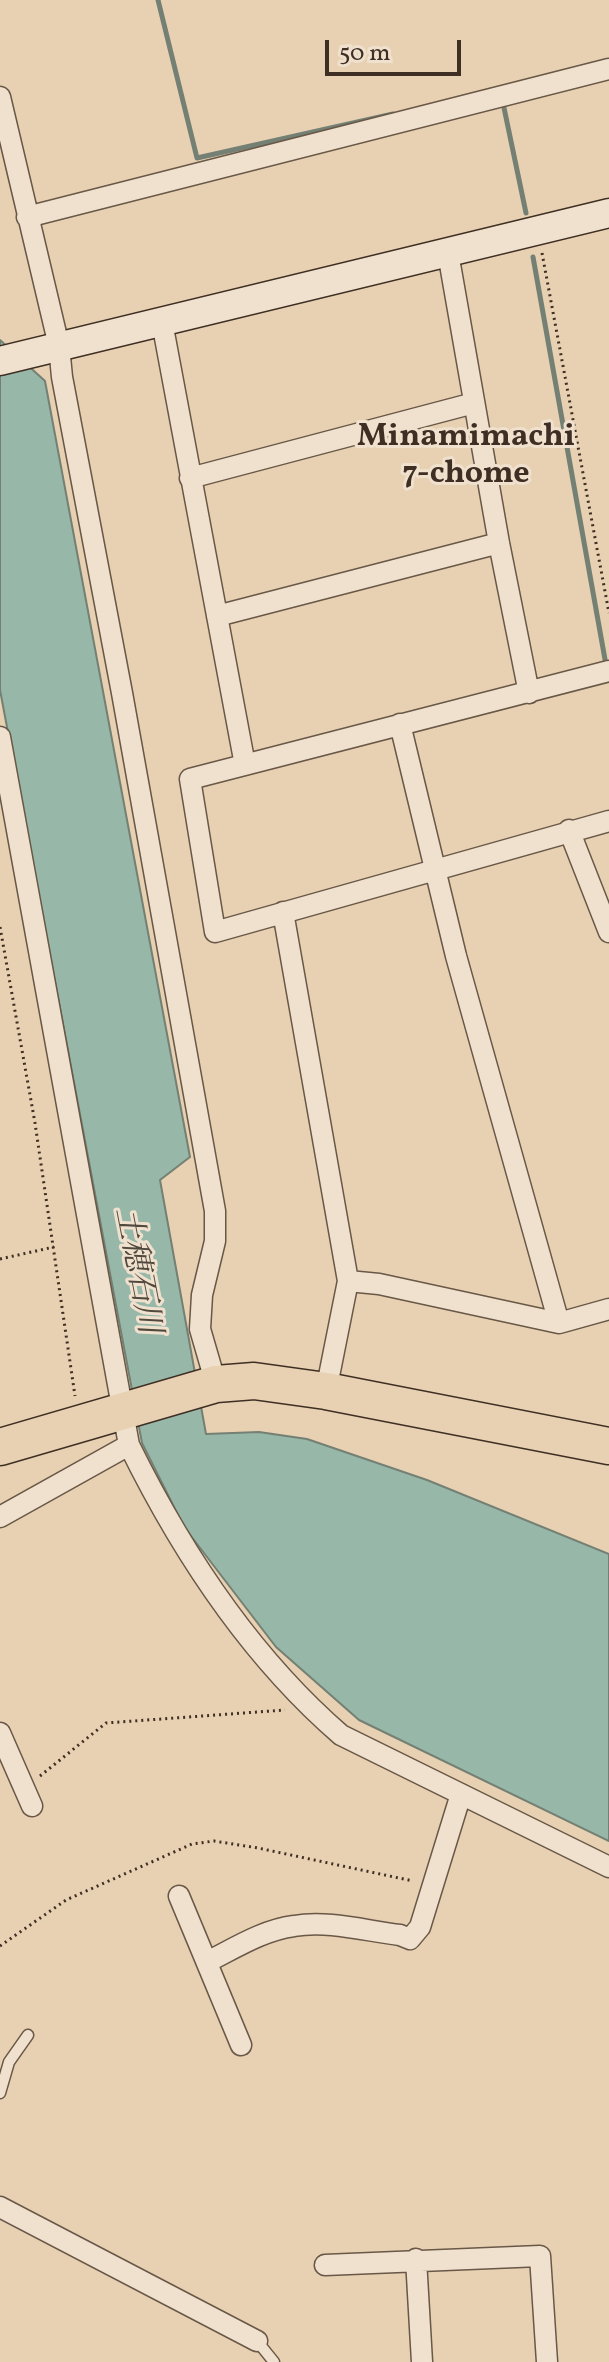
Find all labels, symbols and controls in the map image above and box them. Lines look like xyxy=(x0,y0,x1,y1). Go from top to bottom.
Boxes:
scale bar xyxy=(329,24,465,74)
text: 50 m xyxy=(339,37,391,71)
district label: Minamimachi 7-chome xyxy=(357,420,575,495)
water label: 土穂石川 xyxy=(104,1205,166,1337)

